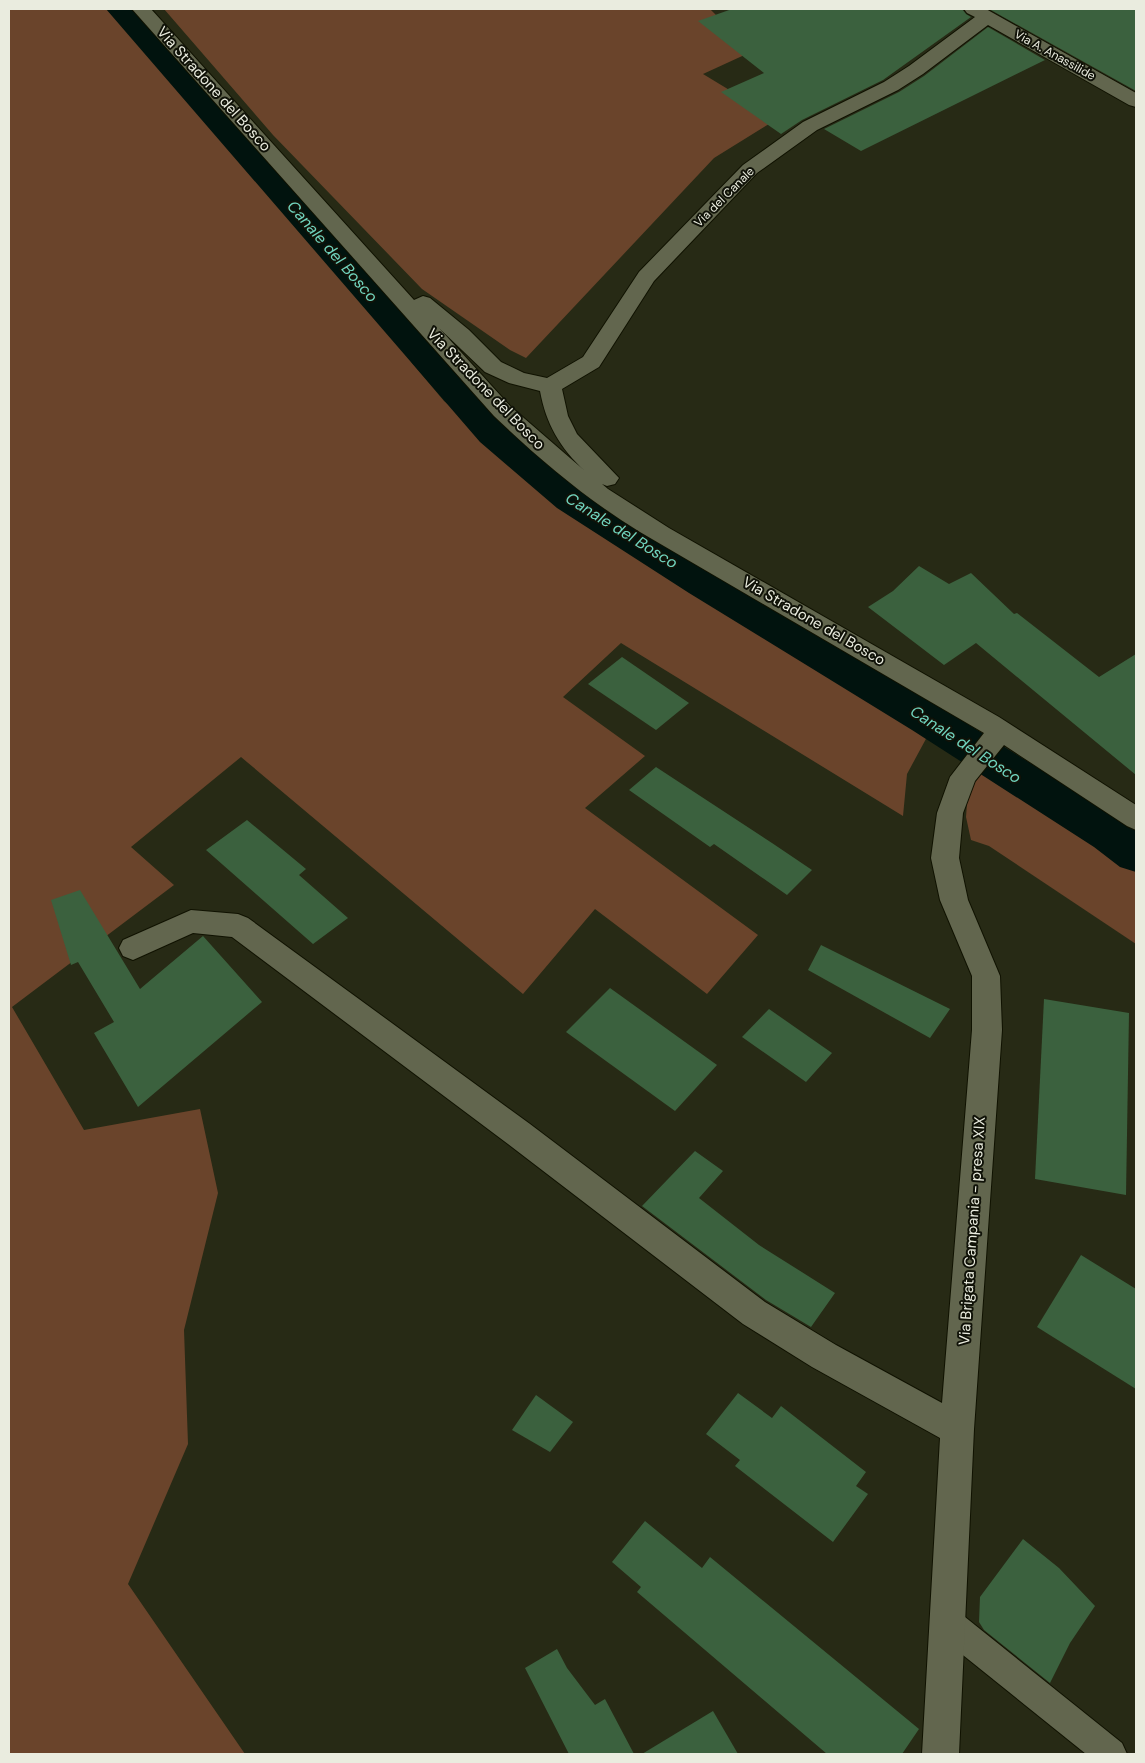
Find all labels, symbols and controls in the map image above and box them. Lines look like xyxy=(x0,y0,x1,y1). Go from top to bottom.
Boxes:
street label: Via Stradone del Bosco xyxy=(152,22,276,156)
street label: Via A. Anassilide xyxy=(1012,26,1099,84)
street label: Via del Canale xyxy=(690,163,758,231)
water label: Canale del Bosco xyxy=(283,196,383,307)
street label: Via Stradone del Bosco xyxy=(423,324,549,454)
water label: Canale del Bosco xyxy=(562,487,682,573)
street label: Via Stradone del Bosco xyxy=(739,572,889,670)
water label: Canale del Bosco xyxy=(906,701,1025,788)
street label: Via Brigata Campania - presa XIX xyxy=(954,1116,990,1346)

